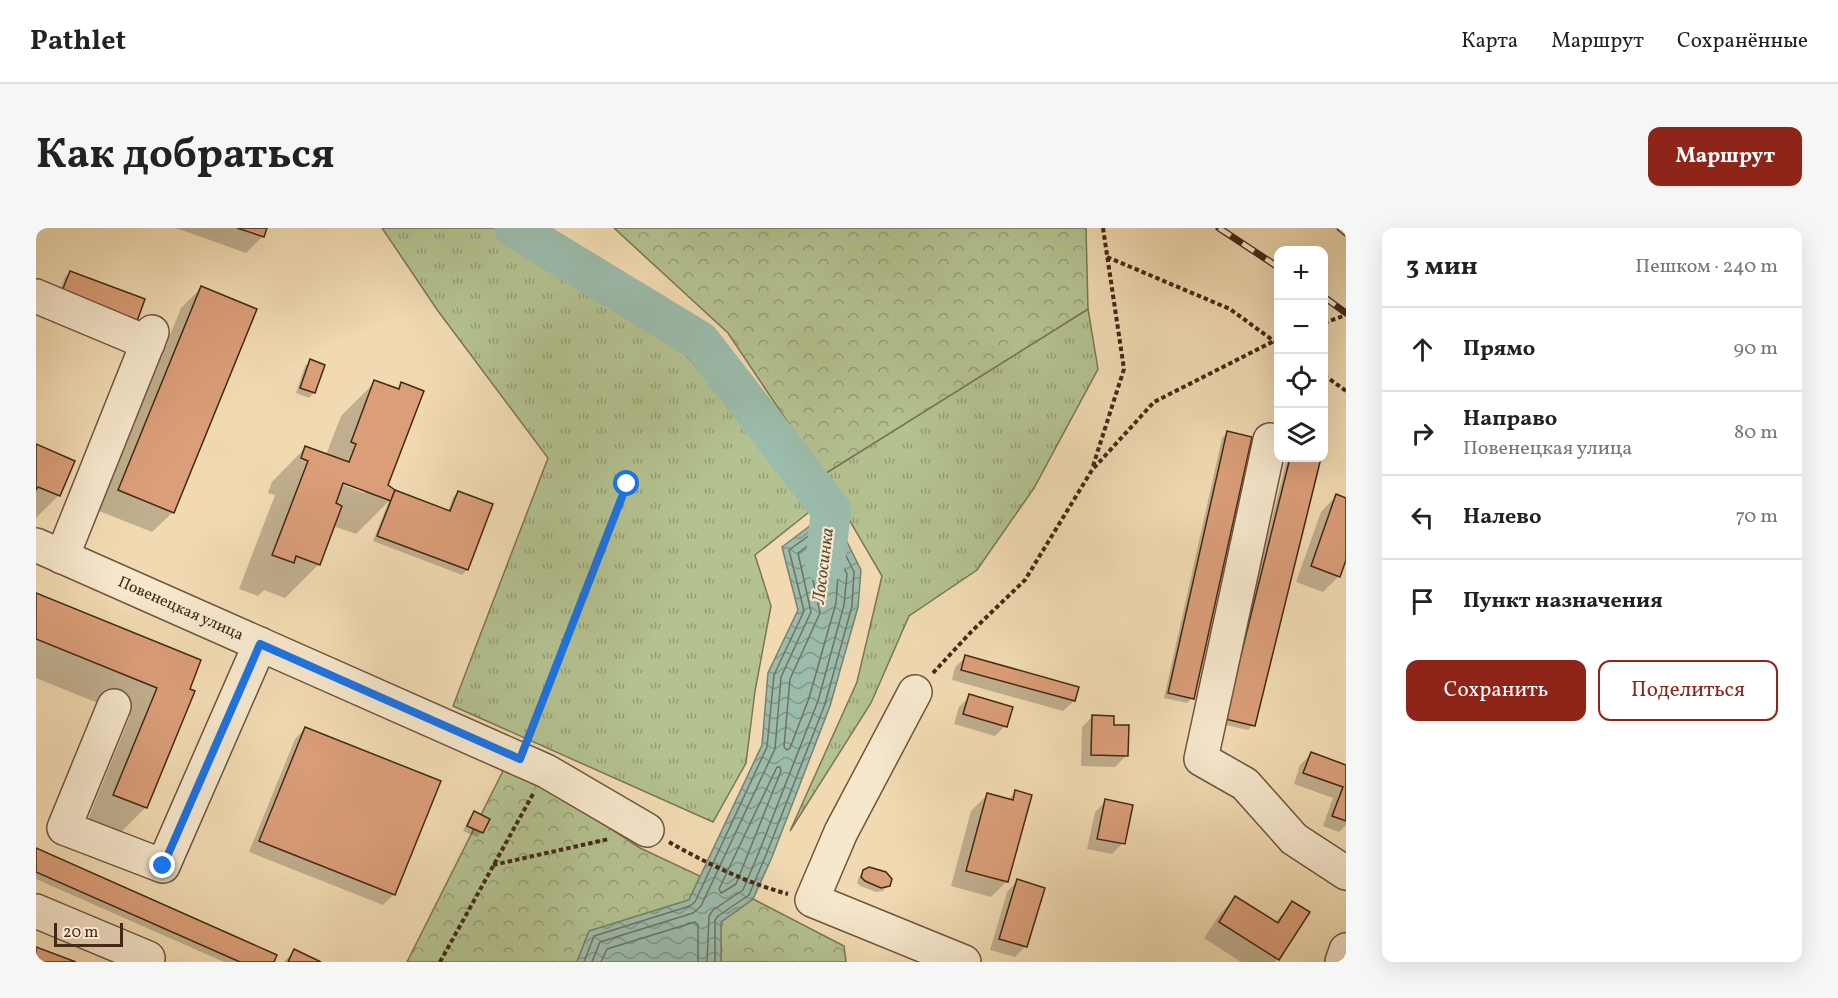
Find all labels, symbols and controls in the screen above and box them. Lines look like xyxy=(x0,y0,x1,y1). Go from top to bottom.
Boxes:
text: Pathlet xyxy=(30,22,126,61)
text: Карта xyxy=(1461,27,1518,56)
text: Маршрут xyxy=(1551,27,1644,56)
text: Сохранённые xyxy=(1677,27,1808,56)
text: Как добраться xyxy=(36,127,335,186)
button: Маршрут xyxy=(1648,127,1802,186)
map controls xyxy=(1274,246,1328,462)
button: + xyxy=(1274,246,1328,300)
text: 3 мин xyxy=(1406,249,1478,285)
text: Пешком · 240 m xyxy=(1635,253,1778,281)
button: − xyxy=(1274,300,1328,354)
icon: ahead xyxy=(1406,333,1439,366)
text: Прямо xyxy=(1463,334,1535,365)
text: 90 m xyxy=(1734,335,1778,363)
button: locate xyxy=(1274,354,1328,408)
text: Направо xyxy=(1463,404,1557,435)
button: layers xyxy=(1274,408,1328,462)
icon: right xyxy=(1406,417,1439,450)
text: 80 m xyxy=(1734,419,1778,447)
text: Повенецкая улица xyxy=(1463,435,1632,463)
route start xyxy=(613,470,639,496)
icon: left xyxy=(1406,501,1439,534)
text: Налево xyxy=(1463,502,1542,533)
text: 70 m xyxy=(1735,503,1778,531)
water label: Лососинка xyxy=(807,526,841,607)
street label: Повенецкая улица xyxy=(114,572,247,647)
icon: arrive xyxy=(1406,585,1439,618)
text: Пункт назначения xyxy=(1463,586,1663,617)
button: Сохранить xyxy=(1406,660,1586,721)
button: Поделиться xyxy=(1598,660,1778,721)
route end xyxy=(149,852,175,878)
scale bar xyxy=(54,920,123,948)
text: 20 m xyxy=(63,922,98,944)

